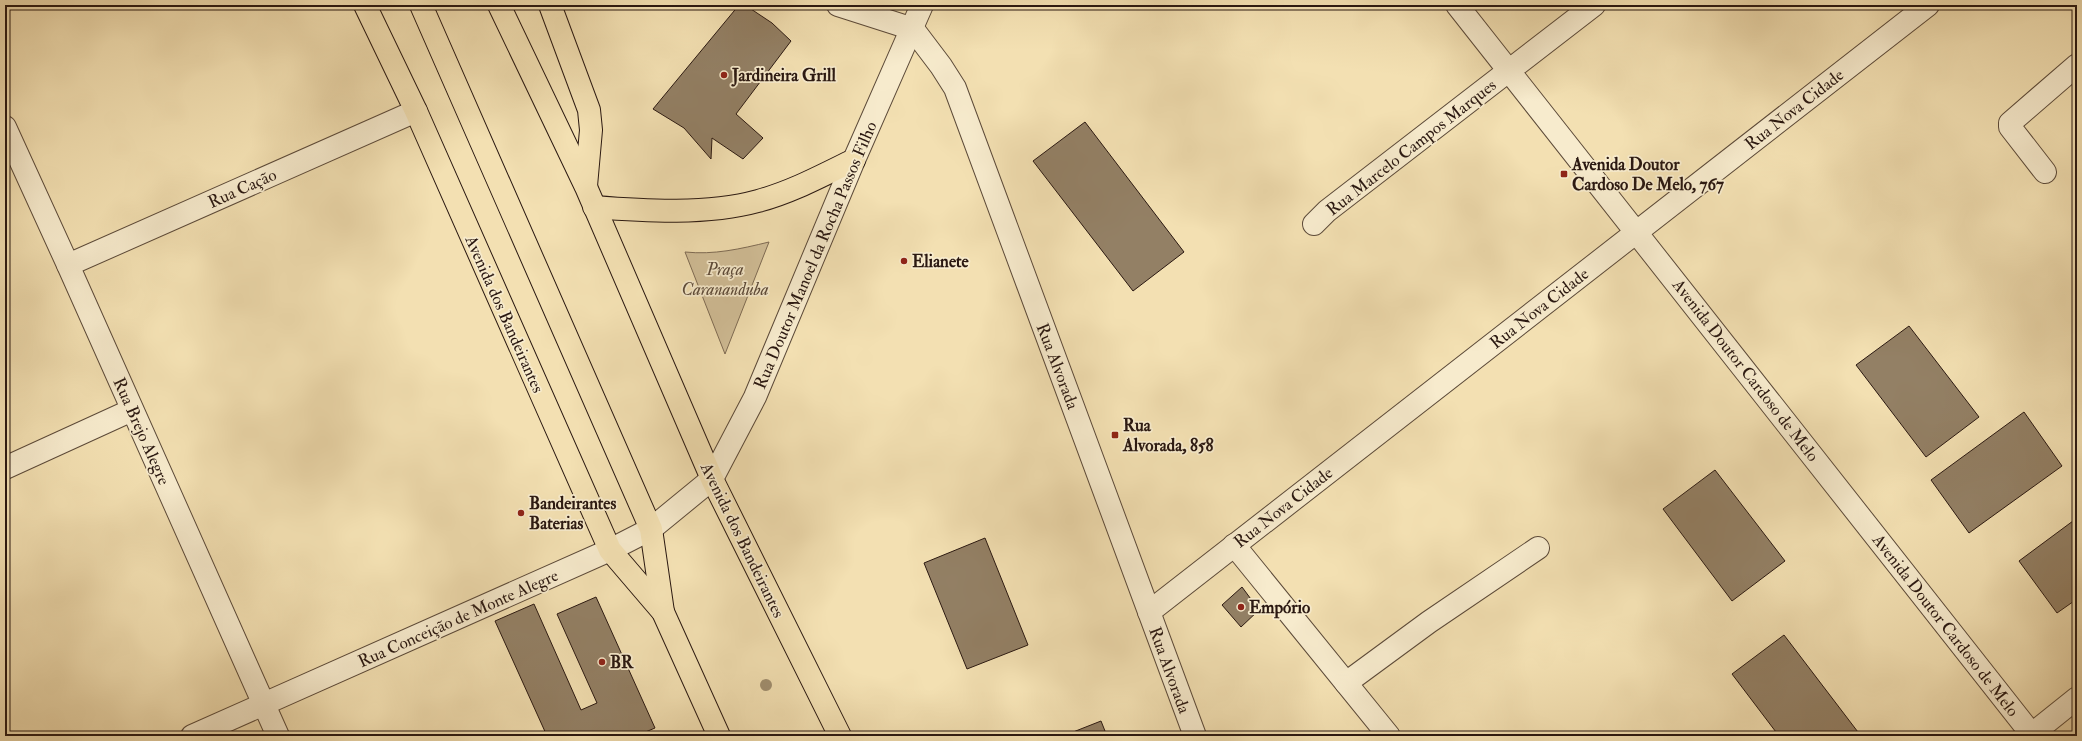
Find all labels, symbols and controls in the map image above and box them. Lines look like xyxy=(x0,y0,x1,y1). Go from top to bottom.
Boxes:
street label: Rua Nova Cidade xyxy=(1741,64,1848,154)
place label: Jardineira Grill xyxy=(731,65,836,87)
marker: Jardineira Grill xyxy=(719,70,729,80)
street label: Rua Marcelo Campos Marques xyxy=(1322,74,1501,221)
street label: Rua Doutor Manoel da Rocha Passos Filho xyxy=(749,118,882,392)
place label: Avenida Doutor Cardoso De Melo, 767 xyxy=(1571,154,1724,195)
street label: Rua Cação xyxy=(205,164,280,213)
marker: Avenida Doutor Cardoso De Melo, 767 xyxy=(1559,169,1569,179)
street label: Avenida dos Bandeirantes xyxy=(460,231,549,396)
place label: Elianete xyxy=(912,251,969,272)
marker: Elianete xyxy=(899,256,909,266)
park label: Praça Carananduba xyxy=(681,259,769,300)
street label: Rua Nova Cidade xyxy=(1486,263,1593,353)
street label: Avenida Doutor Cardoso de Melo xyxy=(1667,274,1823,466)
street label: Rua Alvorada xyxy=(1032,320,1084,413)
street label: Rua Brejo Alegre xyxy=(108,374,175,488)
place label: Rua Alvorada, 858 xyxy=(1122,415,1214,456)
marker: Rua Alvorada, 858 xyxy=(1110,430,1120,440)
street label: Avenida dos Bandeirantes xyxy=(695,458,789,621)
street label: Rua Nova Cidade xyxy=(1230,462,1337,552)
place label: Bandeirantes Baterias xyxy=(529,493,616,534)
marker: Bandeirantes Baterias xyxy=(516,508,526,518)
street label: Avenida Doutor Cardoso de Melo xyxy=(1867,529,2023,721)
street label: Rua Conceição de Monte Alegre xyxy=(355,565,562,672)
place label: Empório xyxy=(1249,597,1310,619)
marker: Empório xyxy=(1236,602,1246,612)
street label: Rua Alvorada xyxy=(1144,624,1195,717)
place label: BR xyxy=(610,652,634,673)
marker: BR xyxy=(597,657,607,667)

